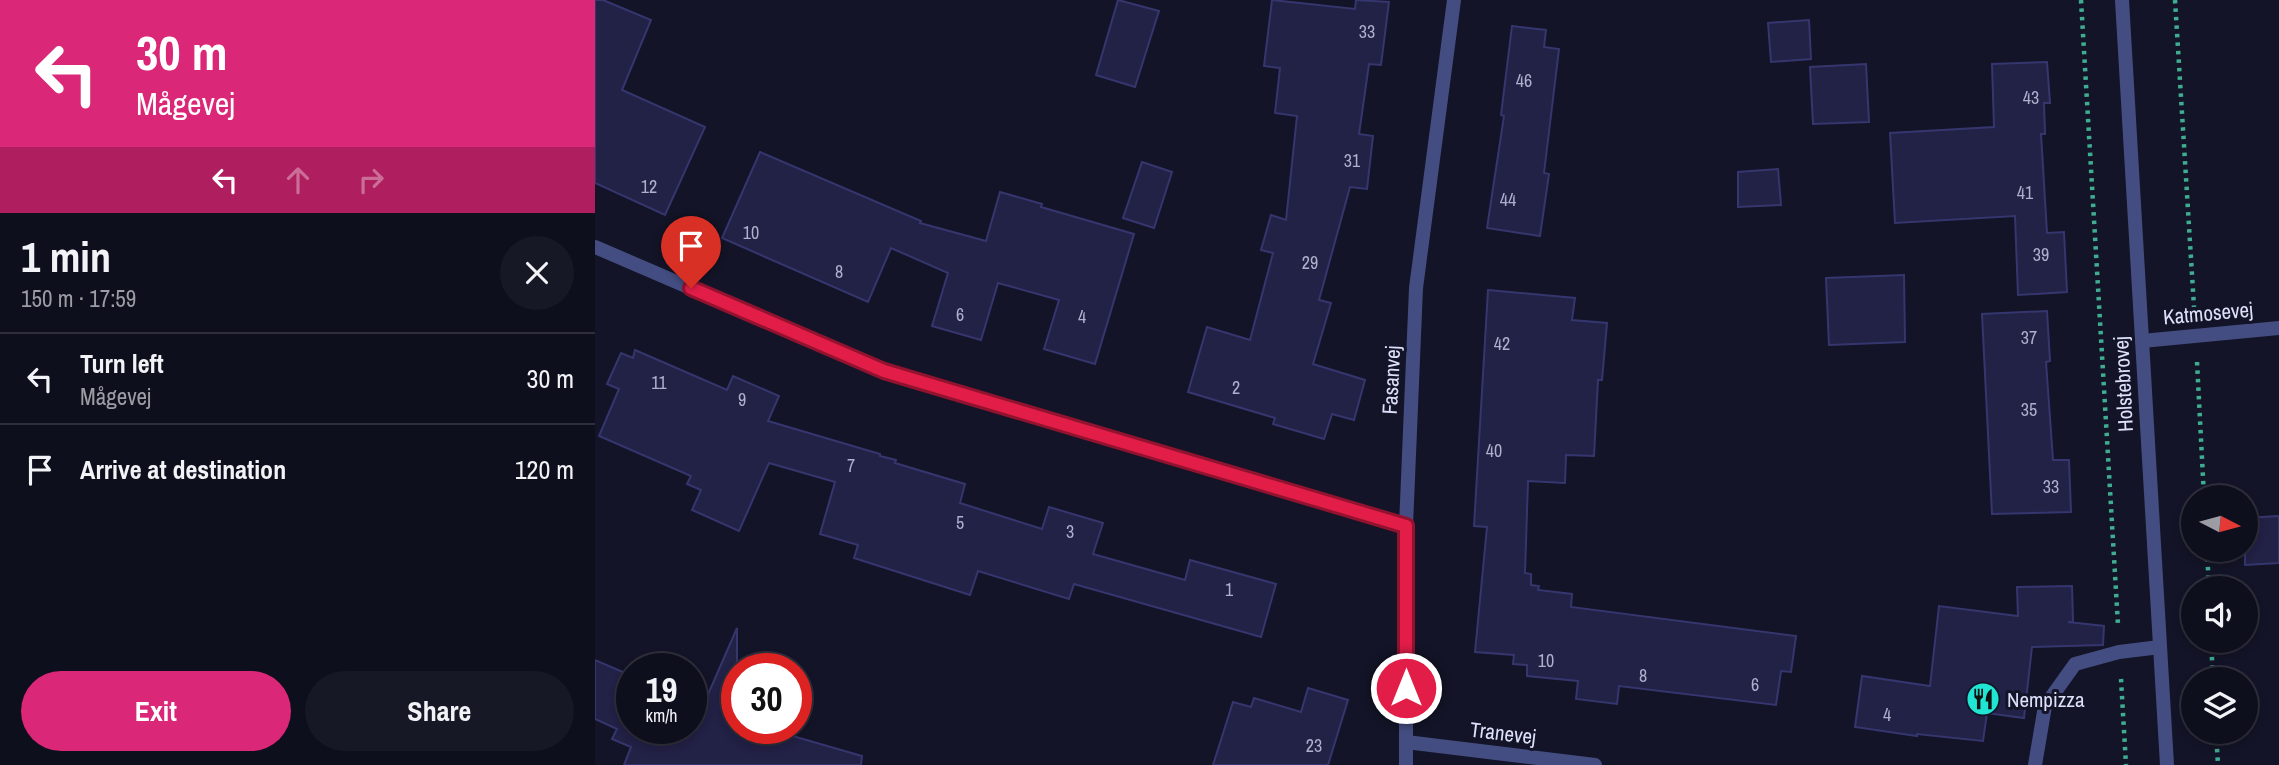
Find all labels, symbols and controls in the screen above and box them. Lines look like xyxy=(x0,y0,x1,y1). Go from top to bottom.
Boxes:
text: 30 m xyxy=(136,19,228,85)
house number: 33 xyxy=(1359,19,1375,44)
icon: left xyxy=(21,28,112,119)
house number: 46 xyxy=(1516,68,1532,93)
text: Mågevej xyxy=(136,82,235,125)
house number: 43 xyxy=(2023,85,2039,110)
house number: 31 xyxy=(1344,148,1361,173)
icon: left xyxy=(206,161,244,199)
icon: ahead xyxy=(279,161,317,199)
icon: right xyxy=(352,161,390,199)
house number: 12 xyxy=(641,174,657,199)
house number: 41 xyxy=(2017,180,2034,205)
house number: 44 xyxy=(1500,187,1516,212)
pin xyxy=(661,216,721,288)
house number: 10 xyxy=(743,220,759,245)
icon: arrive xyxy=(672,227,710,265)
text: 1 min xyxy=(21,229,111,285)
button: close xyxy=(500,236,574,310)
house number: 39 xyxy=(2033,242,2049,267)
house number: 29 xyxy=(1302,250,1318,275)
house number: 8 xyxy=(835,259,843,284)
text: 150 m · 17:59 xyxy=(21,283,136,314)
street label: Katmosevej xyxy=(2162,295,2254,331)
house number: 6 xyxy=(956,302,964,327)
house number: 4 xyxy=(1078,304,1086,329)
house number: 37 xyxy=(2021,325,2037,350)
house number: 42 xyxy=(1494,331,1510,356)
street label: Holstebrovej xyxy=(2106,335,2140,433)
street label: Fasanvej xyxy=(1375,345,1407,415)
text: Turn left xyxy=(80,346,164,381)
icon: left xyxy=(21,360,59,398)
text: 30 m xyxy=(527,361,574,396)
house number: 11 xyxy=(651,370,667,395)
house number: 2 xyxy=(1232,375,1240,400)
text: Mågevej xyxy=(80,381,151,412)
house number: 9 xyxy=(738,387,746,412)
house number: 35 xyxy=(2021,397,2037,422)
house number: 40 xyxy=(1486,438,1502,463)
icon: arrive xyxy=(21,451,59,489)
text: Arrive at destination xyxy=(80,452,286,487)
text: 120 m xyxy=(515,452,574,487)
house number: 7 xyxy=(847,453,855,478)
house number: 33 xyxy=(2043,474,2059,499)
north arrow xyxy=(2181,485,2257,562)
map controls xyxy=(2181,485,2258,744)
house number: 5 xyxy=(956,510,964,535)
house number: 3 xyxy=(1066,519,1074,544)
button: sound xyxy=(2181,576,2258,653)
house number: 1 xyxy=(1225,577,1234,602)
house number: 10 xyxy=(1538,648,1554,673)
position arrow xyxy=(1369,651,1443,725)
speed limit sign: 30 xyxy=(721,653,812,744)
house number: 8 xyxy=(1639,663,1647,688)
text: 19 xyxy=(646,666,677,713)
button: layers xyxy=(2181,667,2258,744)
button: Exit xyxy=(21,671,291,751)
button: Share xyxy=(305,671,574,751)
house number: 6 xyxy=(1751,672,1759,697)
restaurant icon: Nempizza xyxy=(1964,680,2002,718)
place label: Nempizza xyxy=(2007,685,2085,714)
house number: 4 xyxy=(1883,702,1891,727)
text: km/h xyxy=(646,703,678,728)
street label: Tranevej xyxy=(1468,715,1538,751)
house number: 23 xyxy=(1306,733,1322,758)

